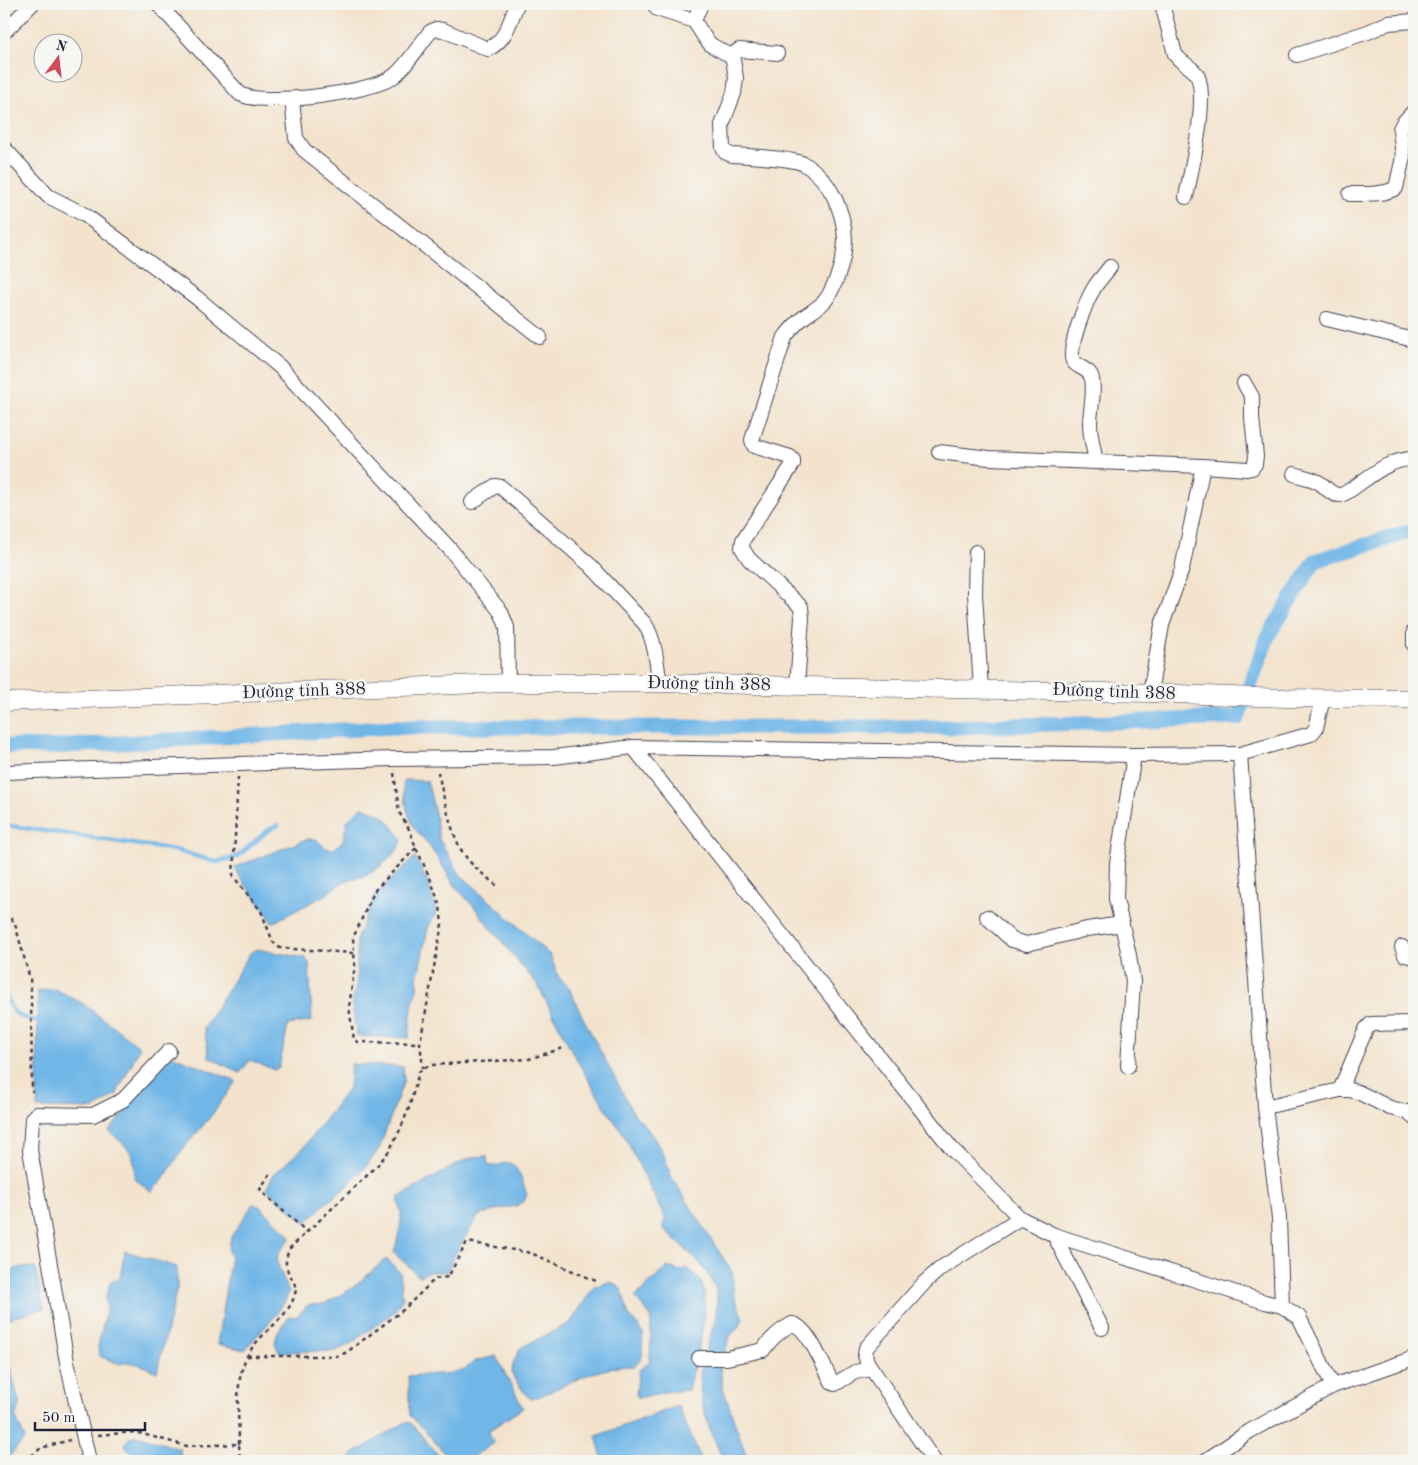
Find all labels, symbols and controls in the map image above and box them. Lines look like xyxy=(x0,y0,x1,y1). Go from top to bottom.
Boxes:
north arrow xyxy=(32,32,82,82)
text: N xyxy=(54,38,68,55)
street label: Đường tỉnh 388 xyxy=(647,674,771,694)
street label: Đường tỉnh 388 xyxy=(242,680,366,702)
street label: Đường tỉnh 388 xyxy=(1052,681,1176,703)
scale bar xyxy=(35,1400,145,1432)
text: 50 m xyxy=(42,1411,76,1426)

